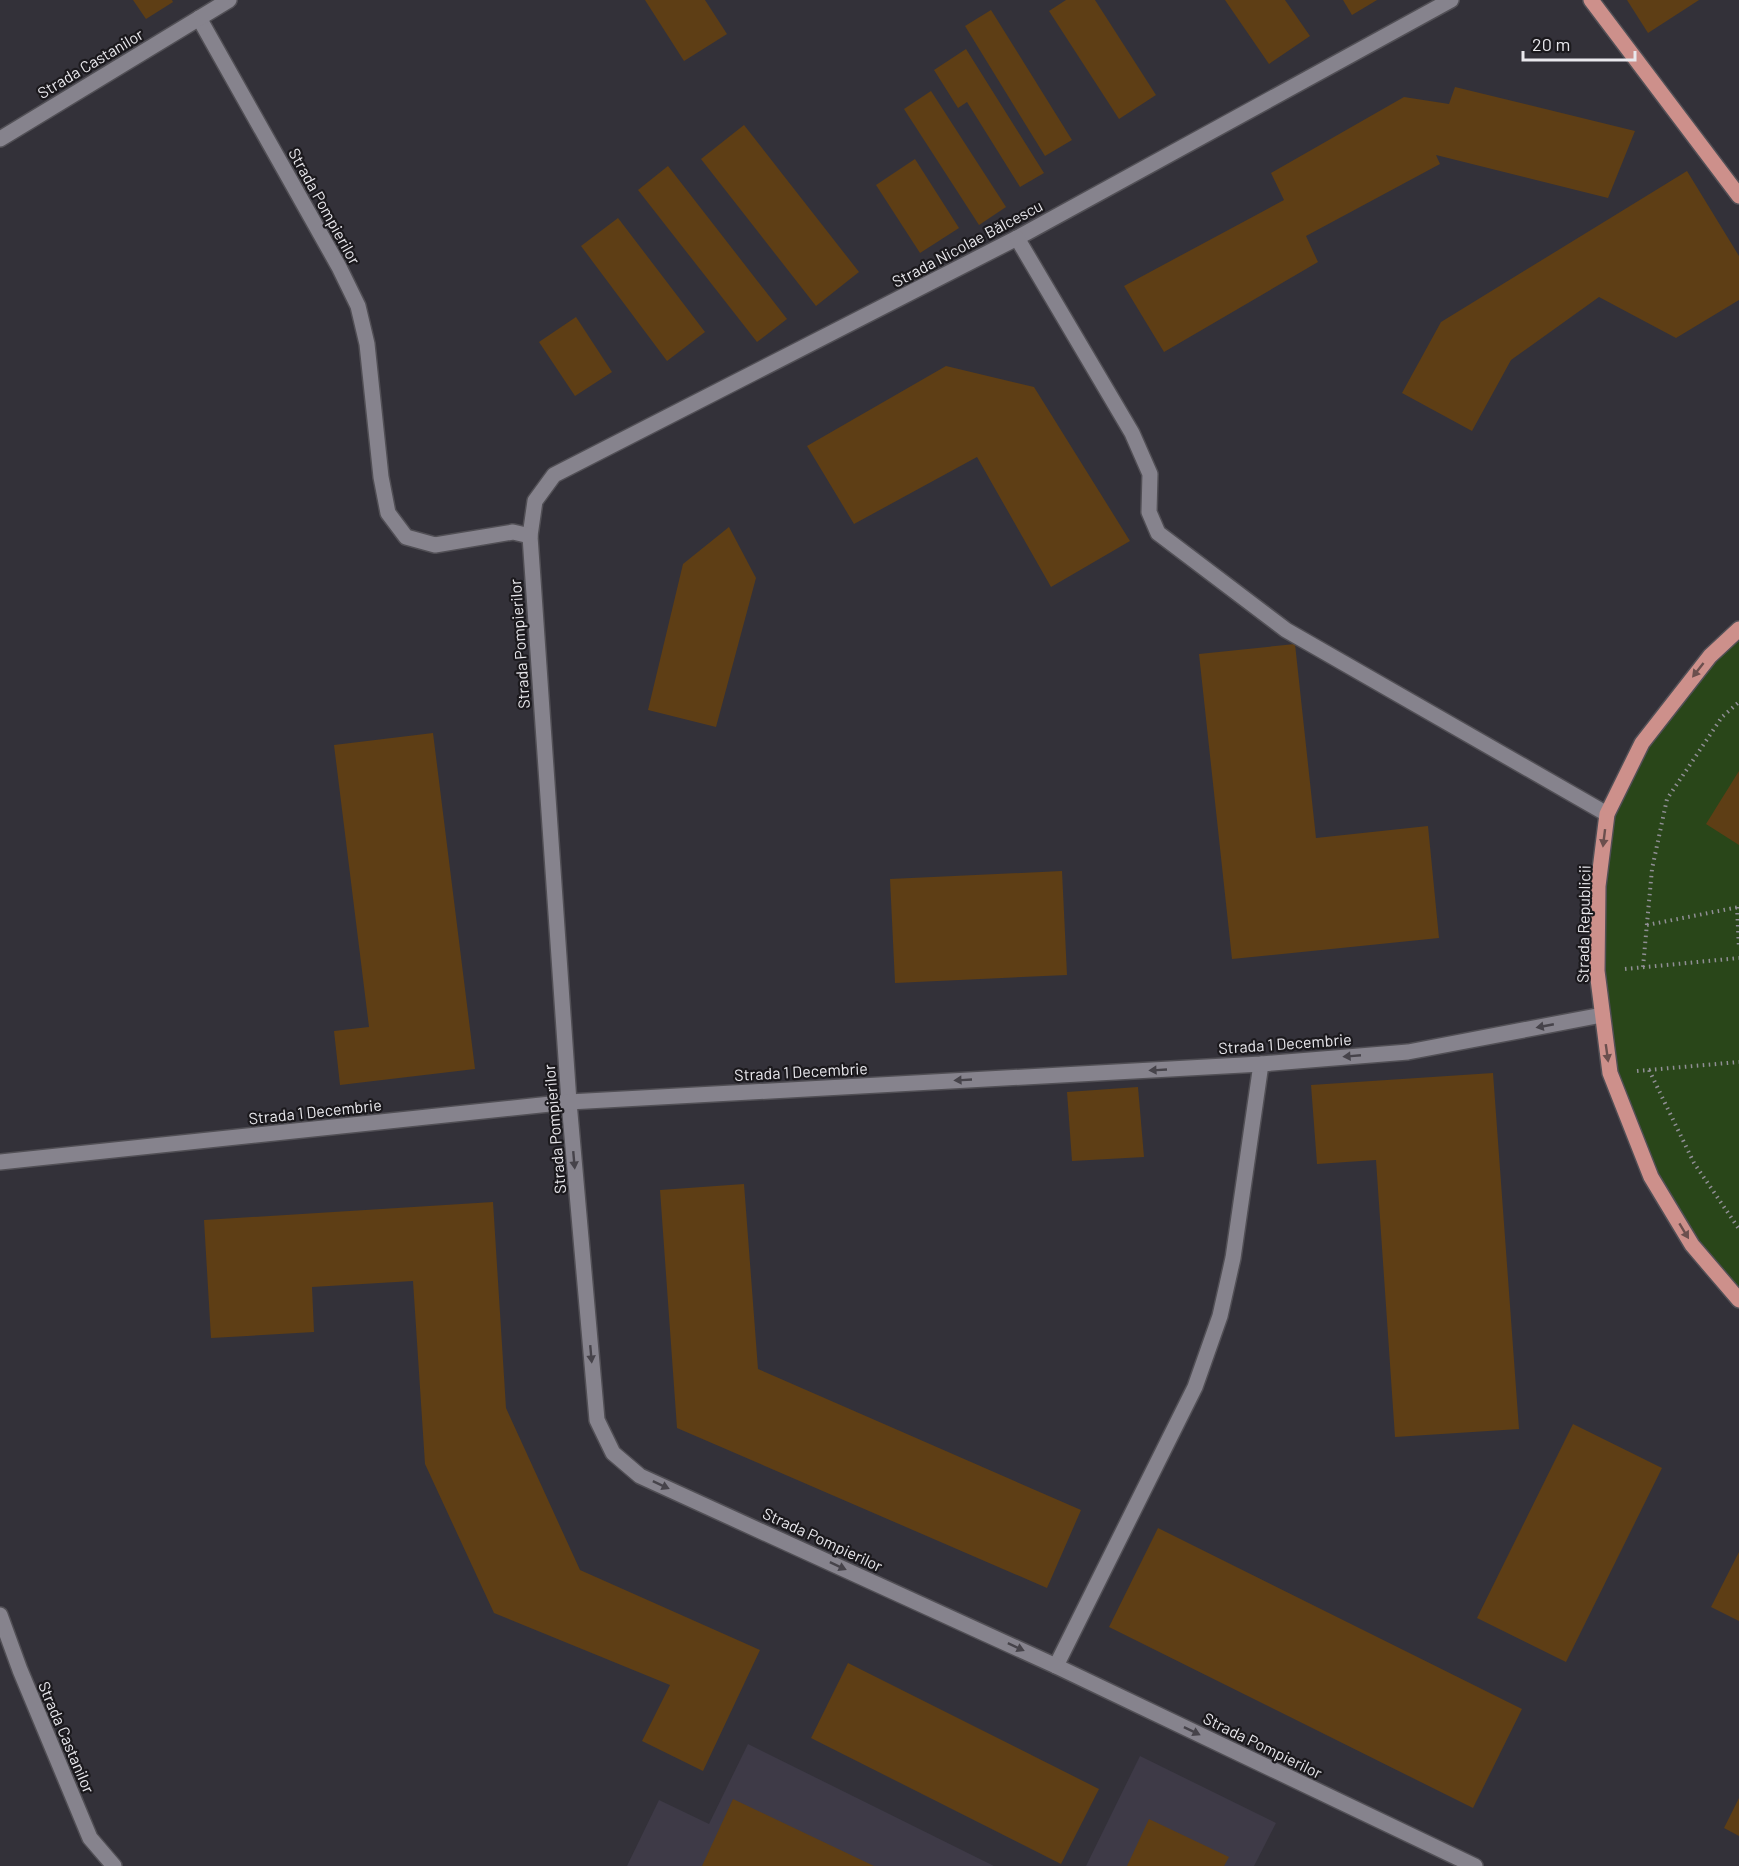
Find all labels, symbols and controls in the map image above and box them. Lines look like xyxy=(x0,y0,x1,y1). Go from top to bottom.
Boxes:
street label: Strada Castanilor xyxy=(34,24,146,102)
scale bar xyxy=(1523,24,1636,62)
text: 20 m xyxy=(1532,33,1570,55)
street label: Strada Pompierilor xyxy=(285,145,365,268)
street label: Strada Nicolae Bălcescu xyxy=(888,195,1046,291)
street label: Strada Pompierilor xyxy=(505,578,533,709)
one-way arrow xyxy=(1693,663,1705,678)
one-way arrow xyxy=(1600,829,1609,848)
street label: Strada Republicii xyxy=(1572,865,1594,983)
one-way arrow xyxy=(1535,1022,1554,1031)
street label: Strada 1 Decembrie xyxy=(1218,1029,1352,1057)
one-way arrow xyxy=(1602,1044,1612,1063)
one-way arrow xyxy=(1343,1051,1362,1061)
street label: Strada 1 Decembrie xyxy=(734,1058,868,1084)
street label: Strada Pompierilor xyxy=(539,1063,569,1195)
one-way arrow xyxy=(1148,1065,1167,1074)
one-way arrow xyxy=(953,1076,972,1085)
street label: Strada 1 Decembrie xyxy=(248,1095,382,1127)
one-way arrow xyxy=(569,1151,579,1170)
one-way arrow xyxy=(1678,1223,1689,1239)
one-way arrow xyxy=(587,1345,596,1364)
one-way arrow xyxy=(653,1480,671,1490)
street label: Strada Pompierilor xyxy=(760,1503,886,1575)
one-way arrow xyxy=(830,1562,847,1571)
one-way arrow xyxy=(1007,1643,1024,1652)
street label: Strada Castanilor xyxy=(35,1678,99,1796)
street label: Strada Pompierilor xyxy=(1200,1708,1326,1782)
one-way arrow xyxy=(1183,1725,1201,1735)

